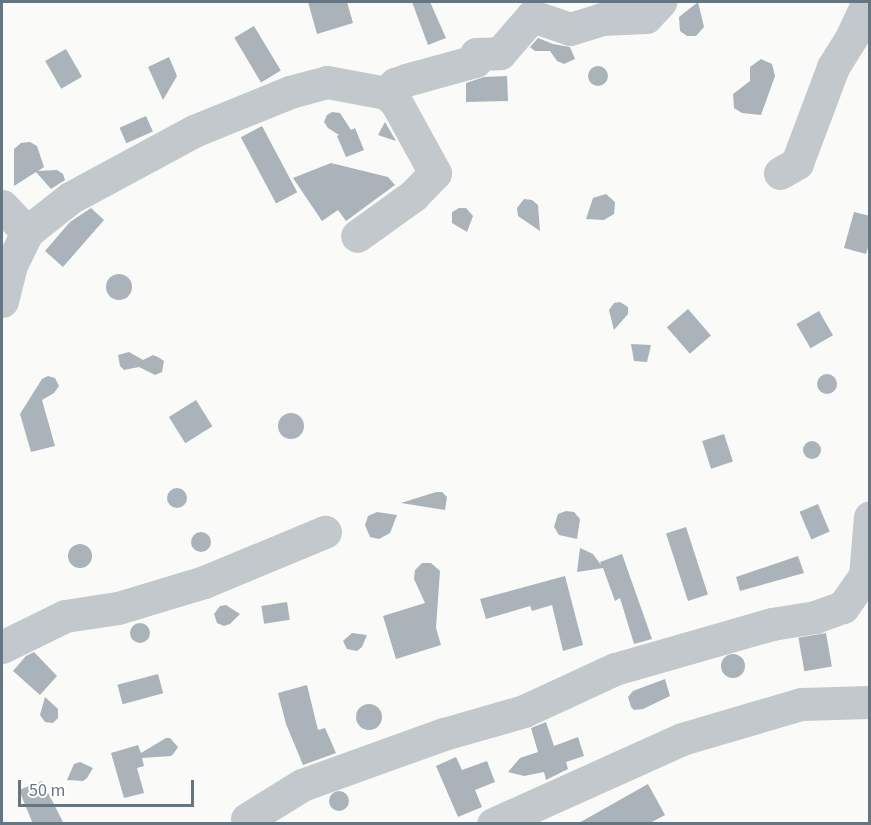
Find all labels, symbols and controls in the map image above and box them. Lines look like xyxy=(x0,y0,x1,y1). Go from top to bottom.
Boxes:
scale bar xyxy=(21,768,196,806)
text: 50 m xyxy=(29,778,65,803)

